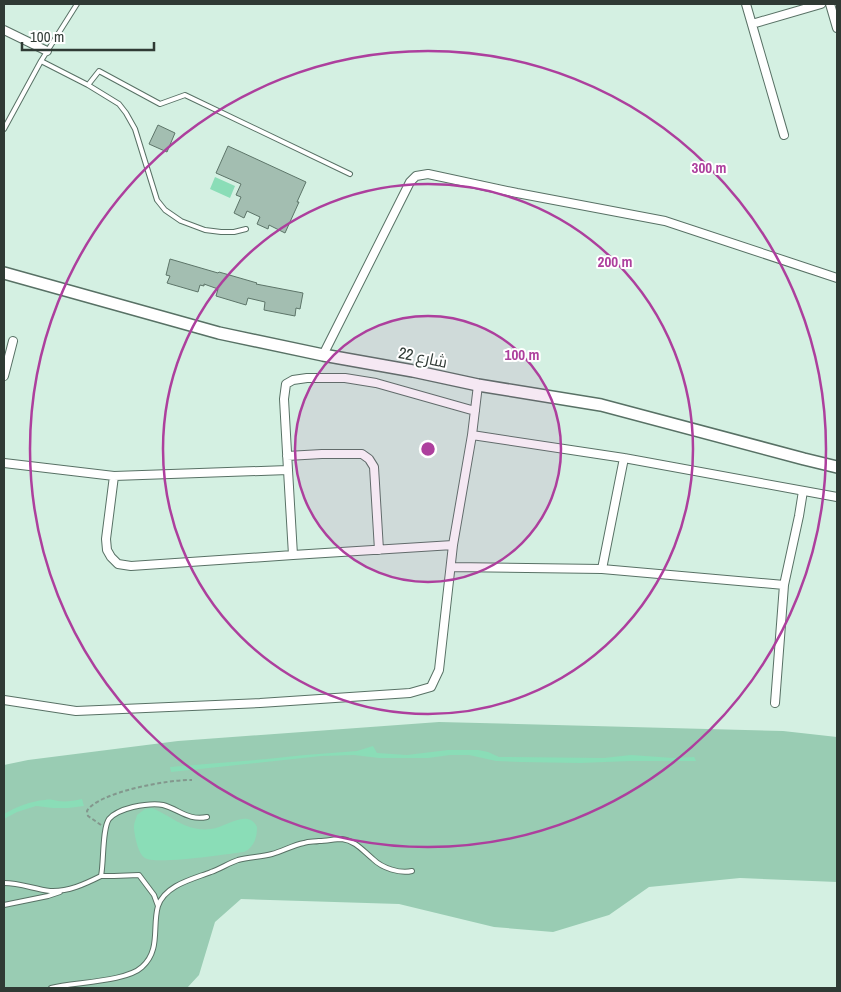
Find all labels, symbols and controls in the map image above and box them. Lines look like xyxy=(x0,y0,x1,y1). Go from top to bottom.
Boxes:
scale bar xyxy=(22,20,155,52)
text: 100 m xyxy=(30,26,64,47)
text: 300 m xyxy=(692,157,726,178)
text: 200 m xyxy=(598,251,632,272)
street label: شارع 22 xyxy=(396,341,449,374)
text: 100 m xyxy=(505,344,539,365)
centre of rings xyxy=(419,440,437,458)

